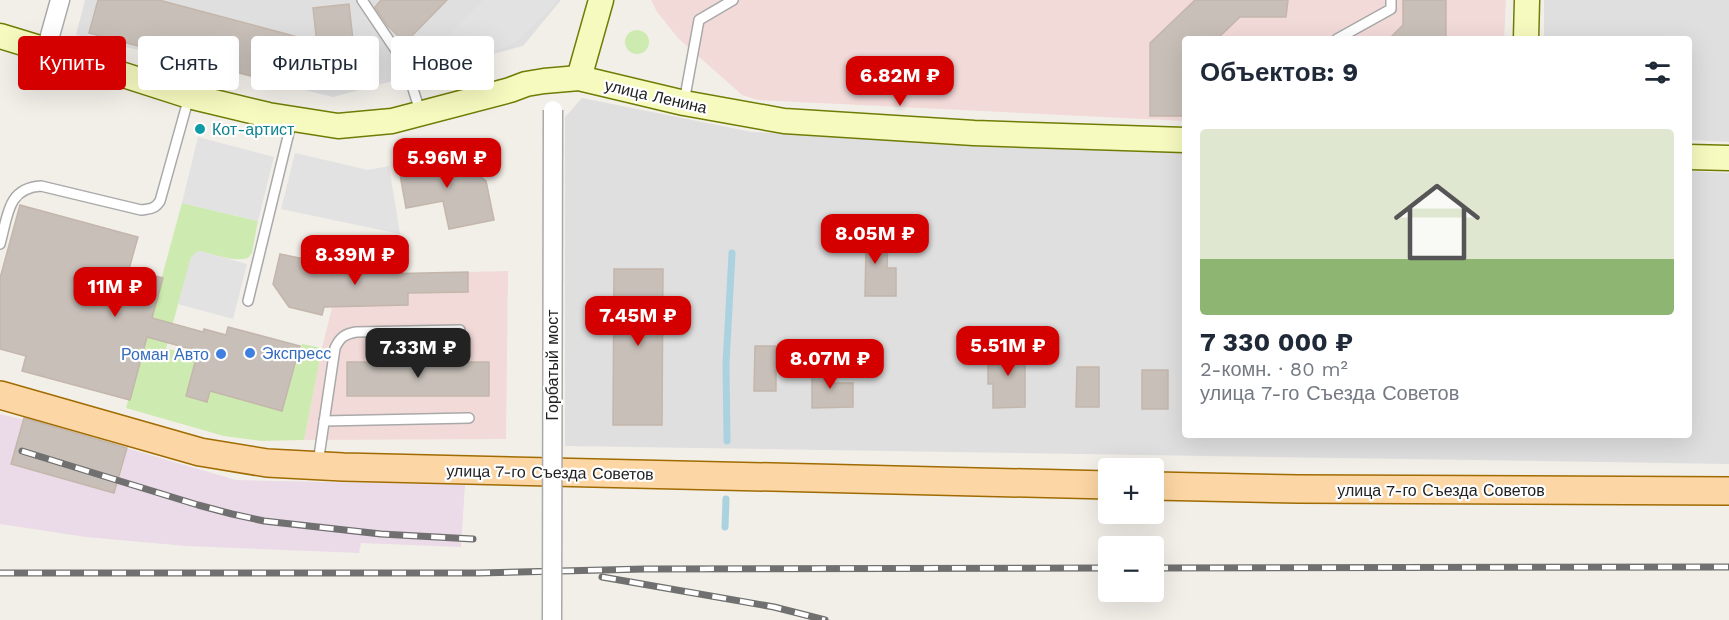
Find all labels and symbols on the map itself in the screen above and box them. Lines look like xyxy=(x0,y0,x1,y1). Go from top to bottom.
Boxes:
pin: 6.82M ₽ xyxy=(845,56,955,107)
street label: улица Ленина xyxy=(603,75,709,118)
place label: Кот-артист xyxy=(212,120,295,139)
marker: Кот-артист xyxy=(193,122,207,136)
pin: 5.96M ₽ xyxy=(392,138,502,189)
pin: 8.05M ₽ xyxy=(820,214,930,265)
pin: 8.39M ₽ xyxy=(300,235,410,286)
pin: 11M ₽ xyxy=(73,267,157,318)
pin: 7.45M ₽ xyxy=(583,296,693,347)
street label: Горбатый мост xyxy=(543,309,562,421)
pin: 5.51M ₽ xyxy=(953,326,1063,377)
pin: 7.33M ₽ xyxy=(363,328,473,379)
pin: 8.07M ₽ xyxy=(775,339,885,390)
place label: Экспресс xyxy=(262,344,331,363)
place label: Роман Авто xyxy=(121,345,209,364)
marker: Экспресс xyxy=(243,346,257,360)
marker: Роман Авто xyxy=(214,347,228,361)
street label: улица 7-го Съезда Советов xyxy=(446,461,654,484)
street label: улица 7-го Съезда Советов xyxy=(1337,481,1545,500)

